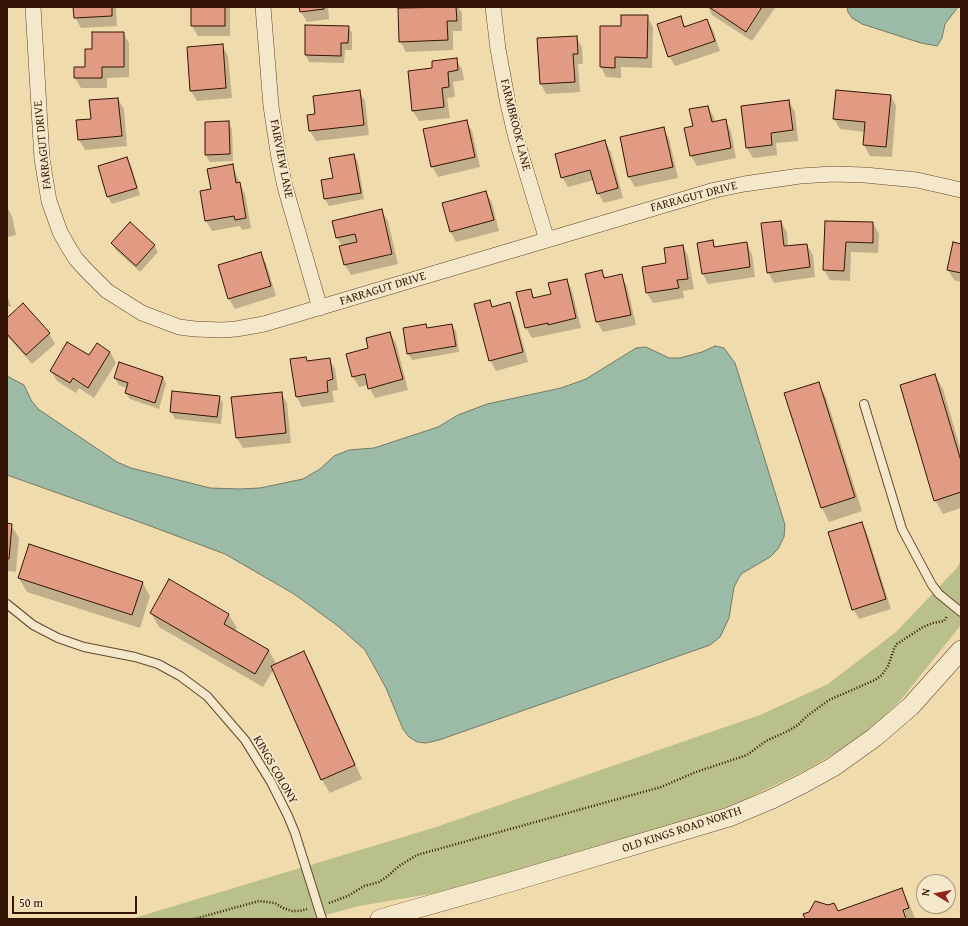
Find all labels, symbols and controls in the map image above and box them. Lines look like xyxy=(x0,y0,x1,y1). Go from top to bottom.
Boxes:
street label: FARMBROOK LANE xyxy=(497,78,533,172)
street label: FARRAGUT DRIVE xyxy=(31,100,55,190)
street label: FAIRVIEW LANE xyxy=(266,118,296,200)
street label: FARRAGUT DRIVE xyxy=(649,178,739,216)
street label: FARRAGUT DRIVE xyxy=(338,269,428,309)
street label: KINGS COLONY xyxy=(250,733,300,807)
street label: OLD KINGS ROAD NORTH xyxy=(620,804,744,856)
north arrow xyxy=(916,874,956,914)
text: N xyxy=(917,887,934,897)
scale bar xyxy=(14,888,139,914)
text: 50 m xyxy=(19,894,43,911)

